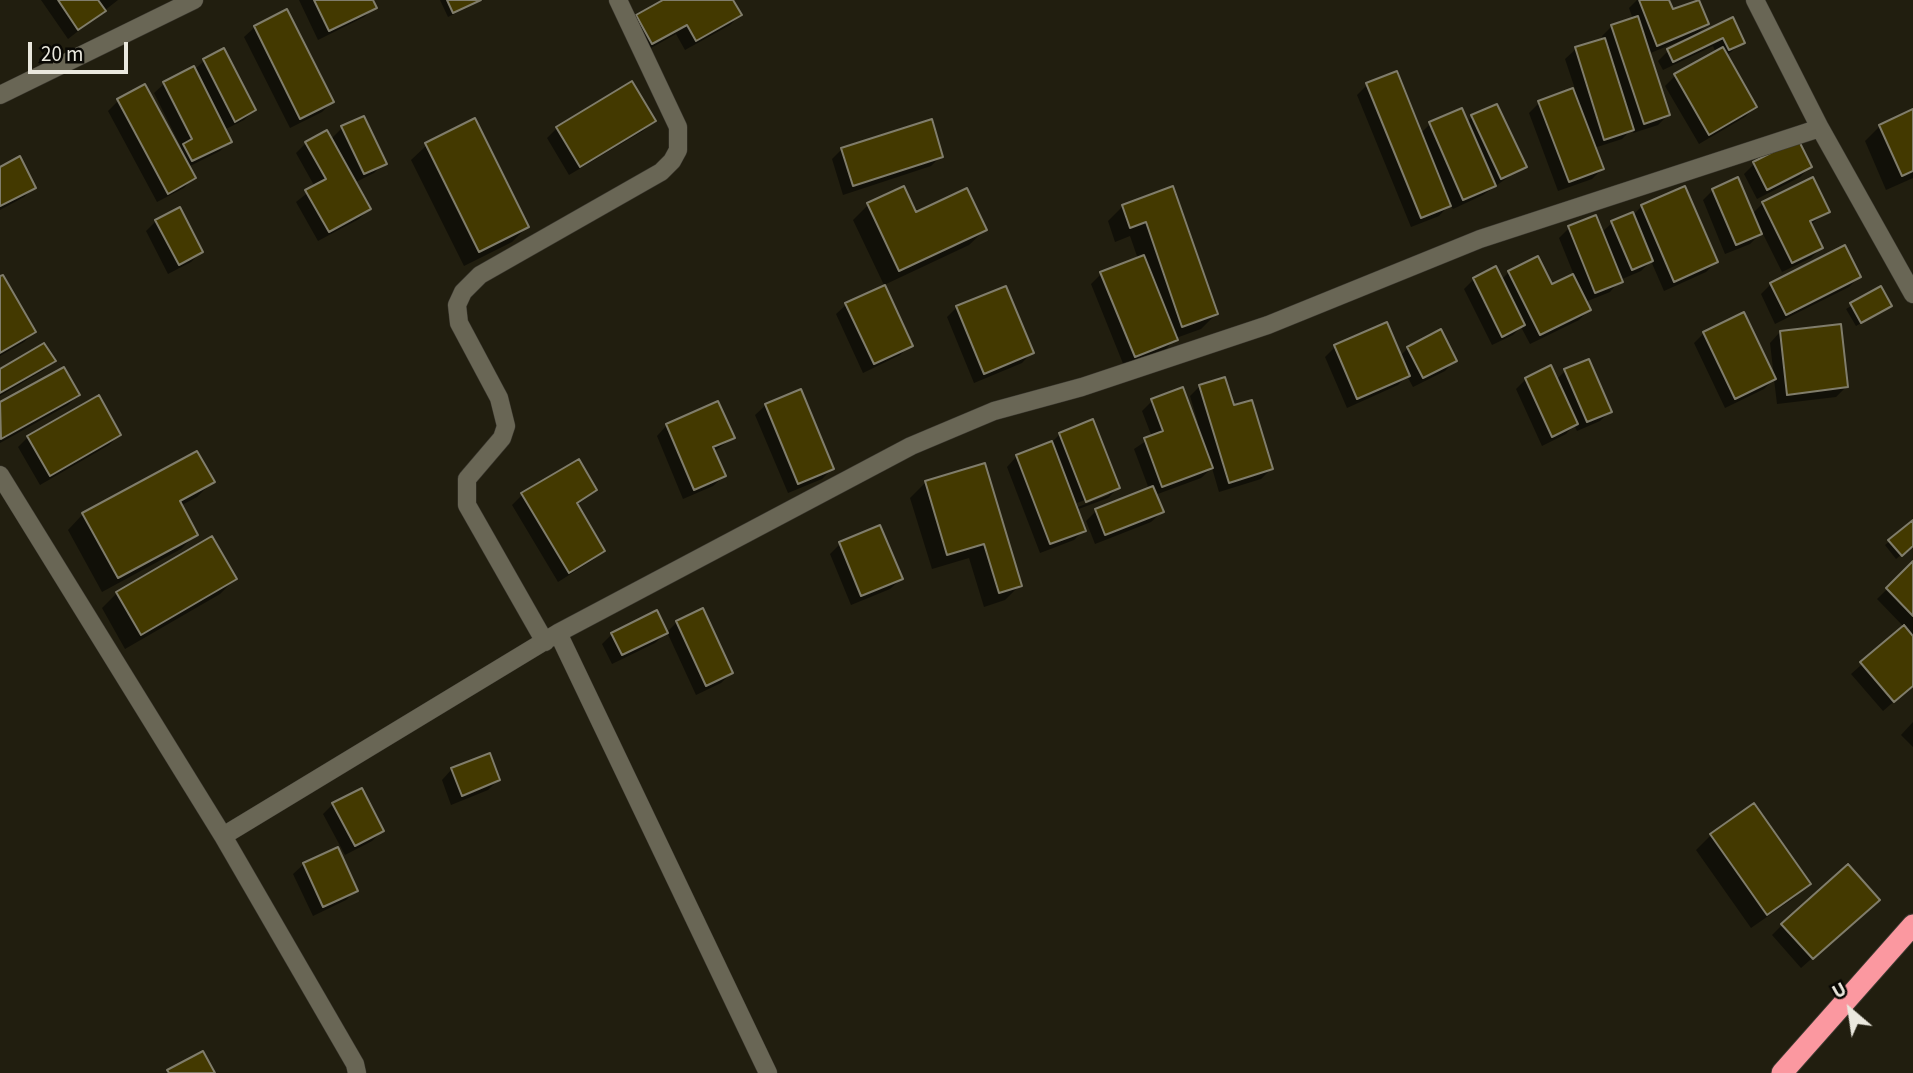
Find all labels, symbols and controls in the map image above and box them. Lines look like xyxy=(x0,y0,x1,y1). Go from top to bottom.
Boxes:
scale bar xyxy=(32,28,131,72)
text: 20 m xyxy=(41,39,83,69)
north arrow xyxy=(1815,975,1885,1045)
text: U xyxy=(1827,976,1852,1006)

